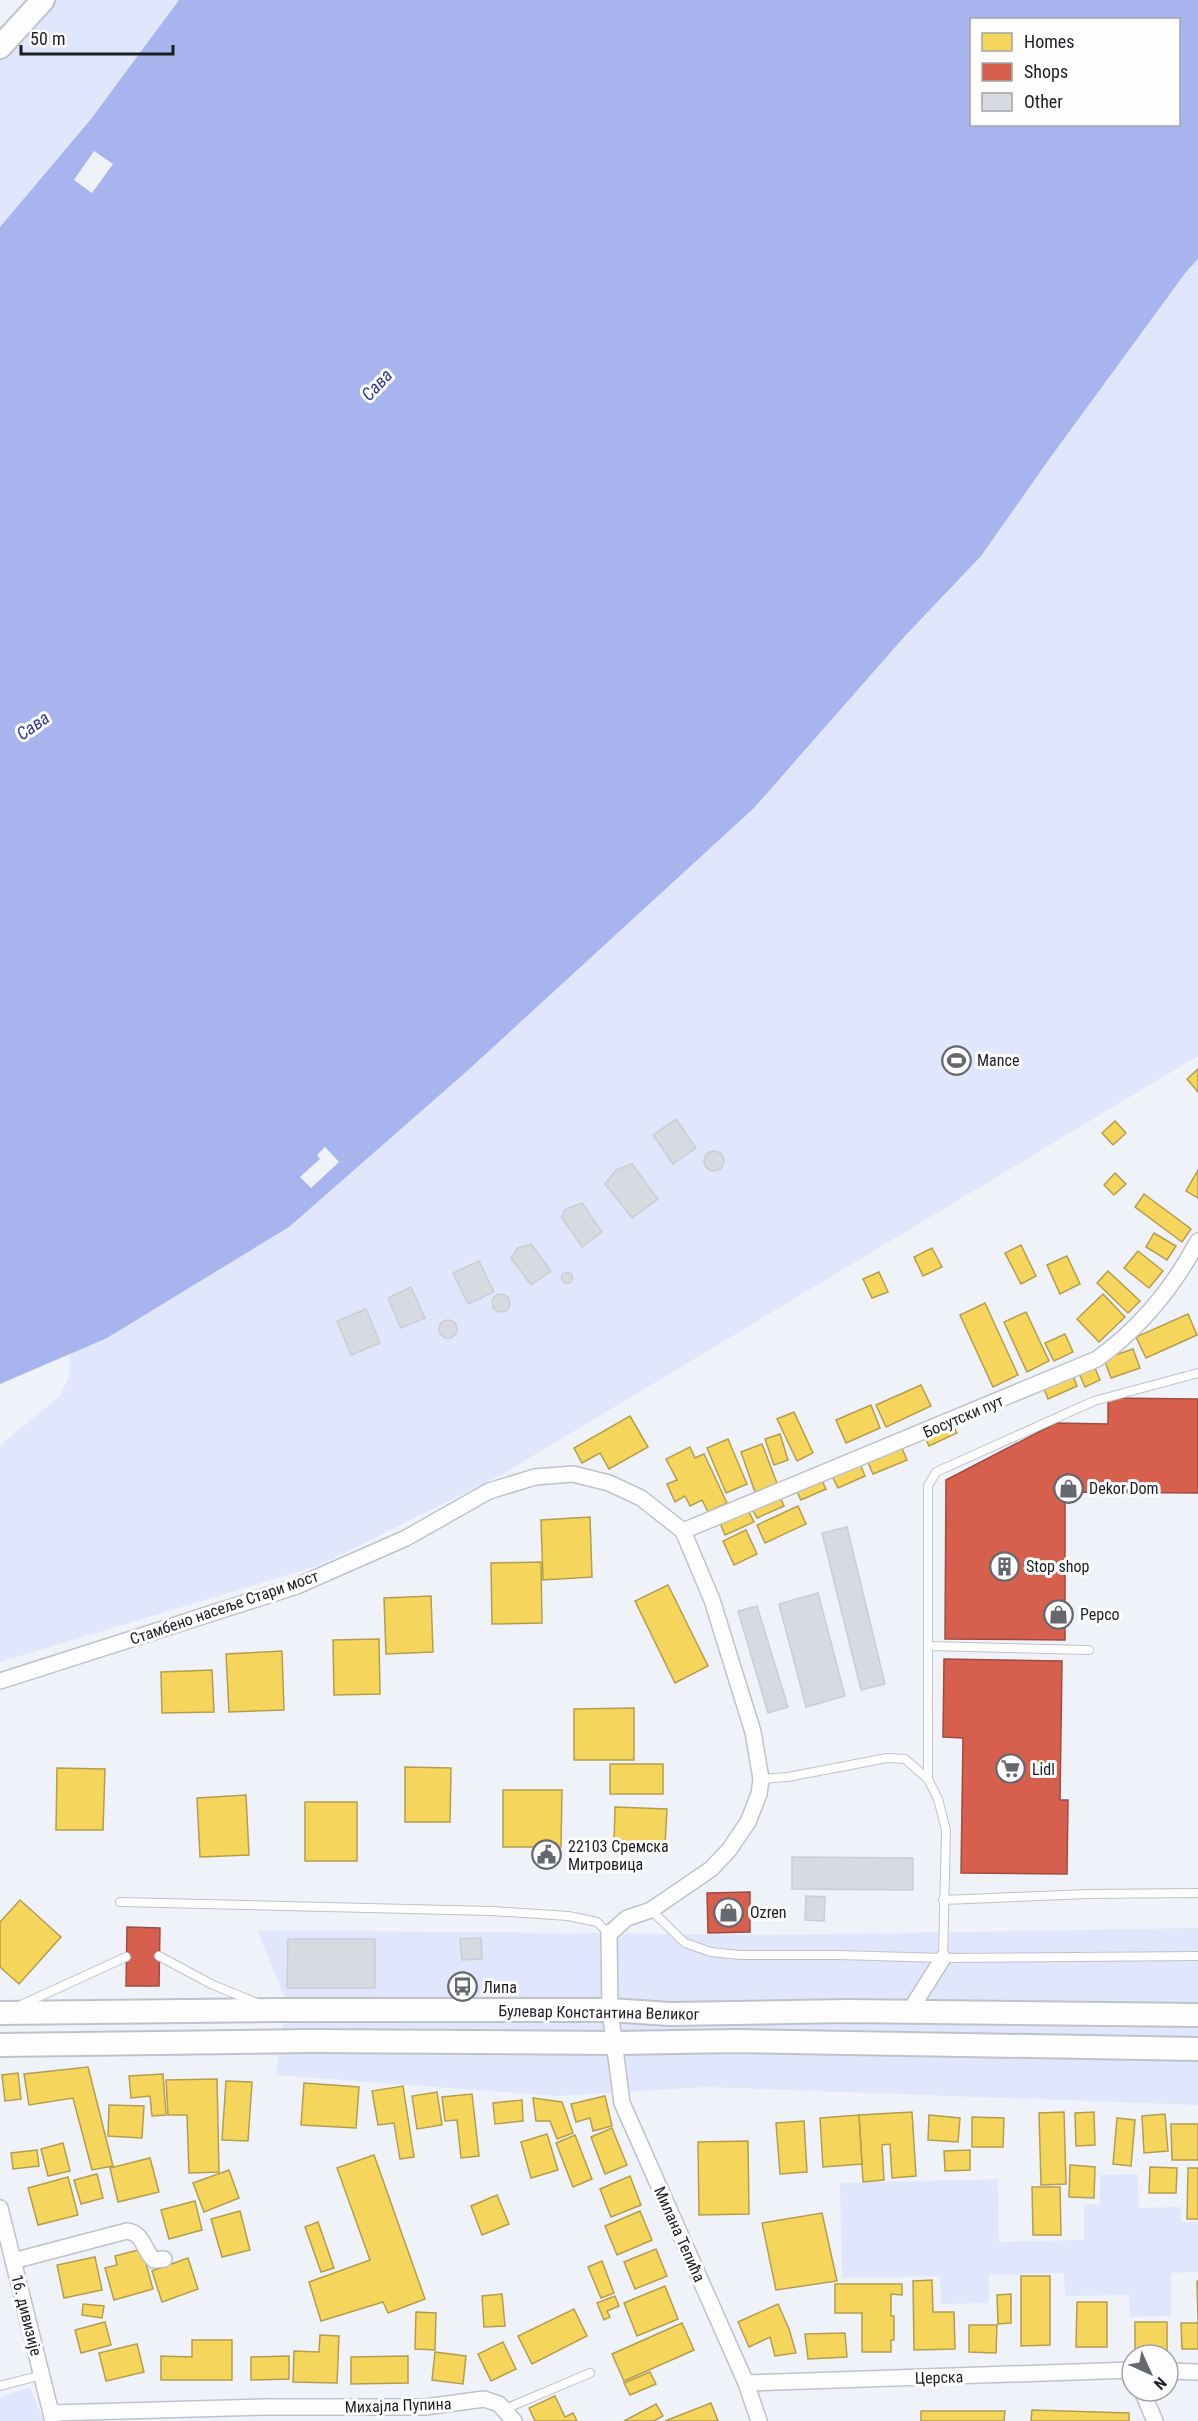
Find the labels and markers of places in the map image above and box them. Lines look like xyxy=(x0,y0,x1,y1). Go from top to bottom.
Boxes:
sports icon: Mance xyxy=(940,1044,972,1076)
place label: Mance xyxy=(977,1051,1019,1070)
shop icon: Dekor Dom xyxy=(1052,1472,1084,1504)
place label: Dekor Dom xyxy=(1089,1479,1159,1498)
building icon: Stop shop xyxy=(989,1550,1021,1582)
place label: Stop shop xyxy=(1026,1557,1090,1576)
shop icon: Pepco xyxy=(1043,1598,1075,1630)
place label: Pepco xyxy=(1080,1605,1120,1624)
supermarket icon: Lidl xyxy=(995,1753,1027,1785)
place label: Lidl xyxy=(1032,1760,1055,1779)
place label: 22103 Сремска Митровица xyxy=(568,1837,669,1874)
public building icon: 22103 Сремска Митровица xyxy=(531,1839,563,1871)
shop icon: Ozren xyxy=(713,1896,745,1928)
place label: Ozren xyxy=(750,1903,787,1922)
bus stop icon: Липа xyxy=(446,1971,478,2003)
place label: Липа xyxy=(483,1978,517,1997)

